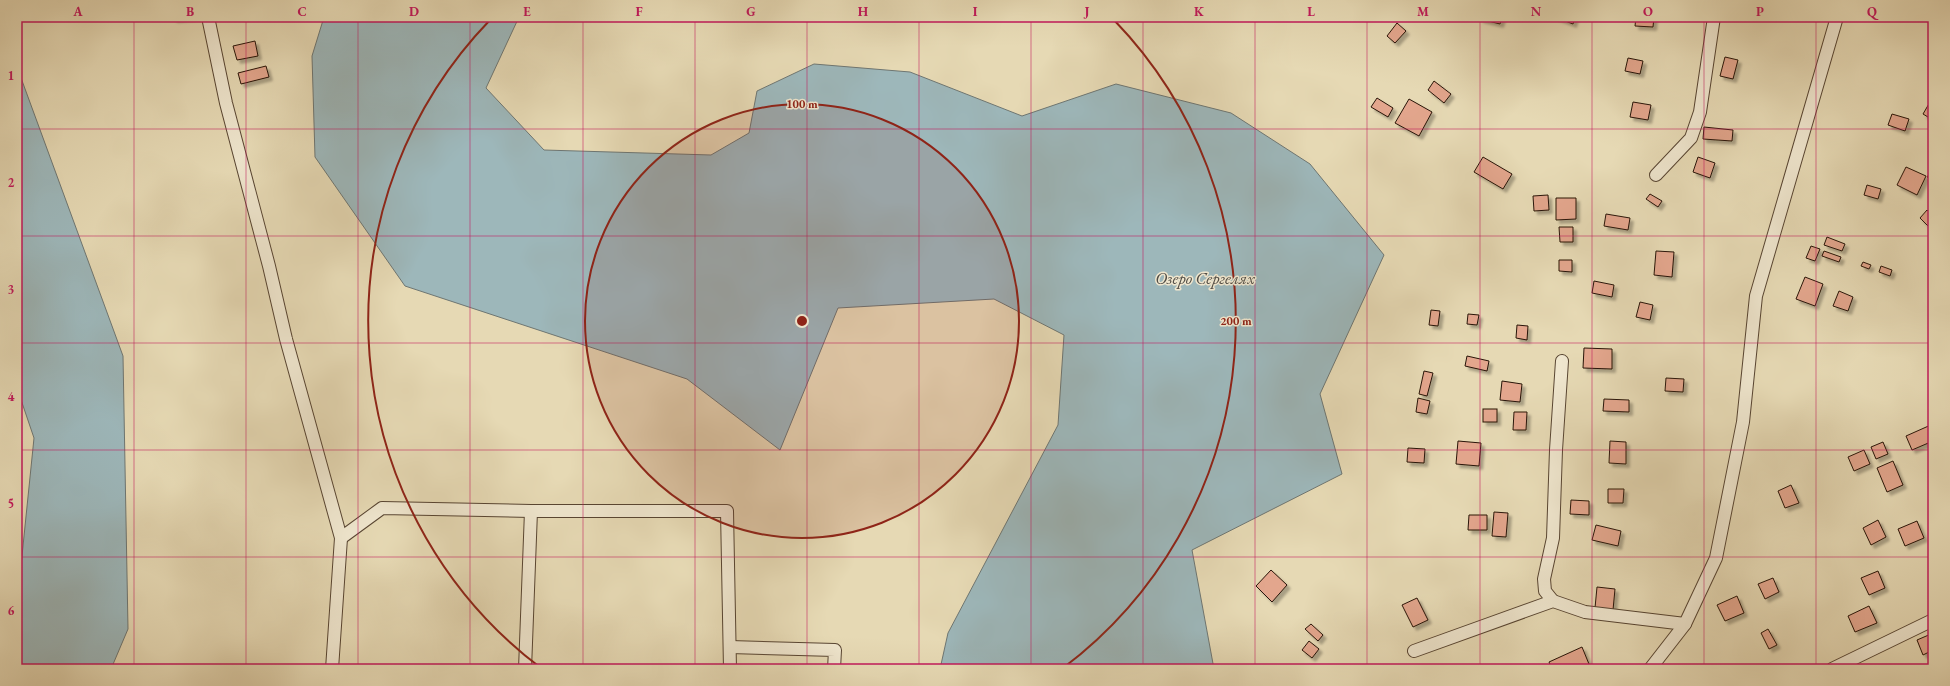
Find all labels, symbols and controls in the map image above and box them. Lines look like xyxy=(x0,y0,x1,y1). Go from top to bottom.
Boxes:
text: A xyxy=(72,3,83,20)
text: B xyxy=(186,3,194,20)
text: C xyxy=(297,3,307,20)
text: D xyxy=(409,3,419,20)
text: E xyxy=(523,3,531,20)
text: F xyxy=(635,3,643,20)
text: G xyxy=(746,3,756,20)
text: H xyxy=(858,3,869,20)
text: I xyxy=(973,3,978,20)
text: J xyxy=(1083,3,1090,20)
text: K xyxy=(1194,3,1205,20)
text: L xyxy=(1307,3,1315,20)
text: M xyxy=(1417,3,1429,20)
text: N xyxy=(1531,3,1542,20)
text: O xyxy=(1643,3,1653,20)
text: P xyxy=(1756,3,1764,20)
text: Q xyxy=(1867,3,1879,20)
text: 1 xyxy=(8,67,15,84)
text: 100 m xyxy=(786,96,818,112)
text: 2 xyxy=(8,174,15,191)
water label: Озеро Сергелях xyxy=(1155,267,1255,289)
text: 3 xyxy=(8,281,15,298)
text: 200 m xyxy=(1220,313,1252,329)
centre of rings xyxy=(795,314,809,328)
text: 4 xyxy=(8,388,15,405)
text: 5 xyxy=(8,495,14,512)
text: 6 xyxy=(8,602,15,619)

